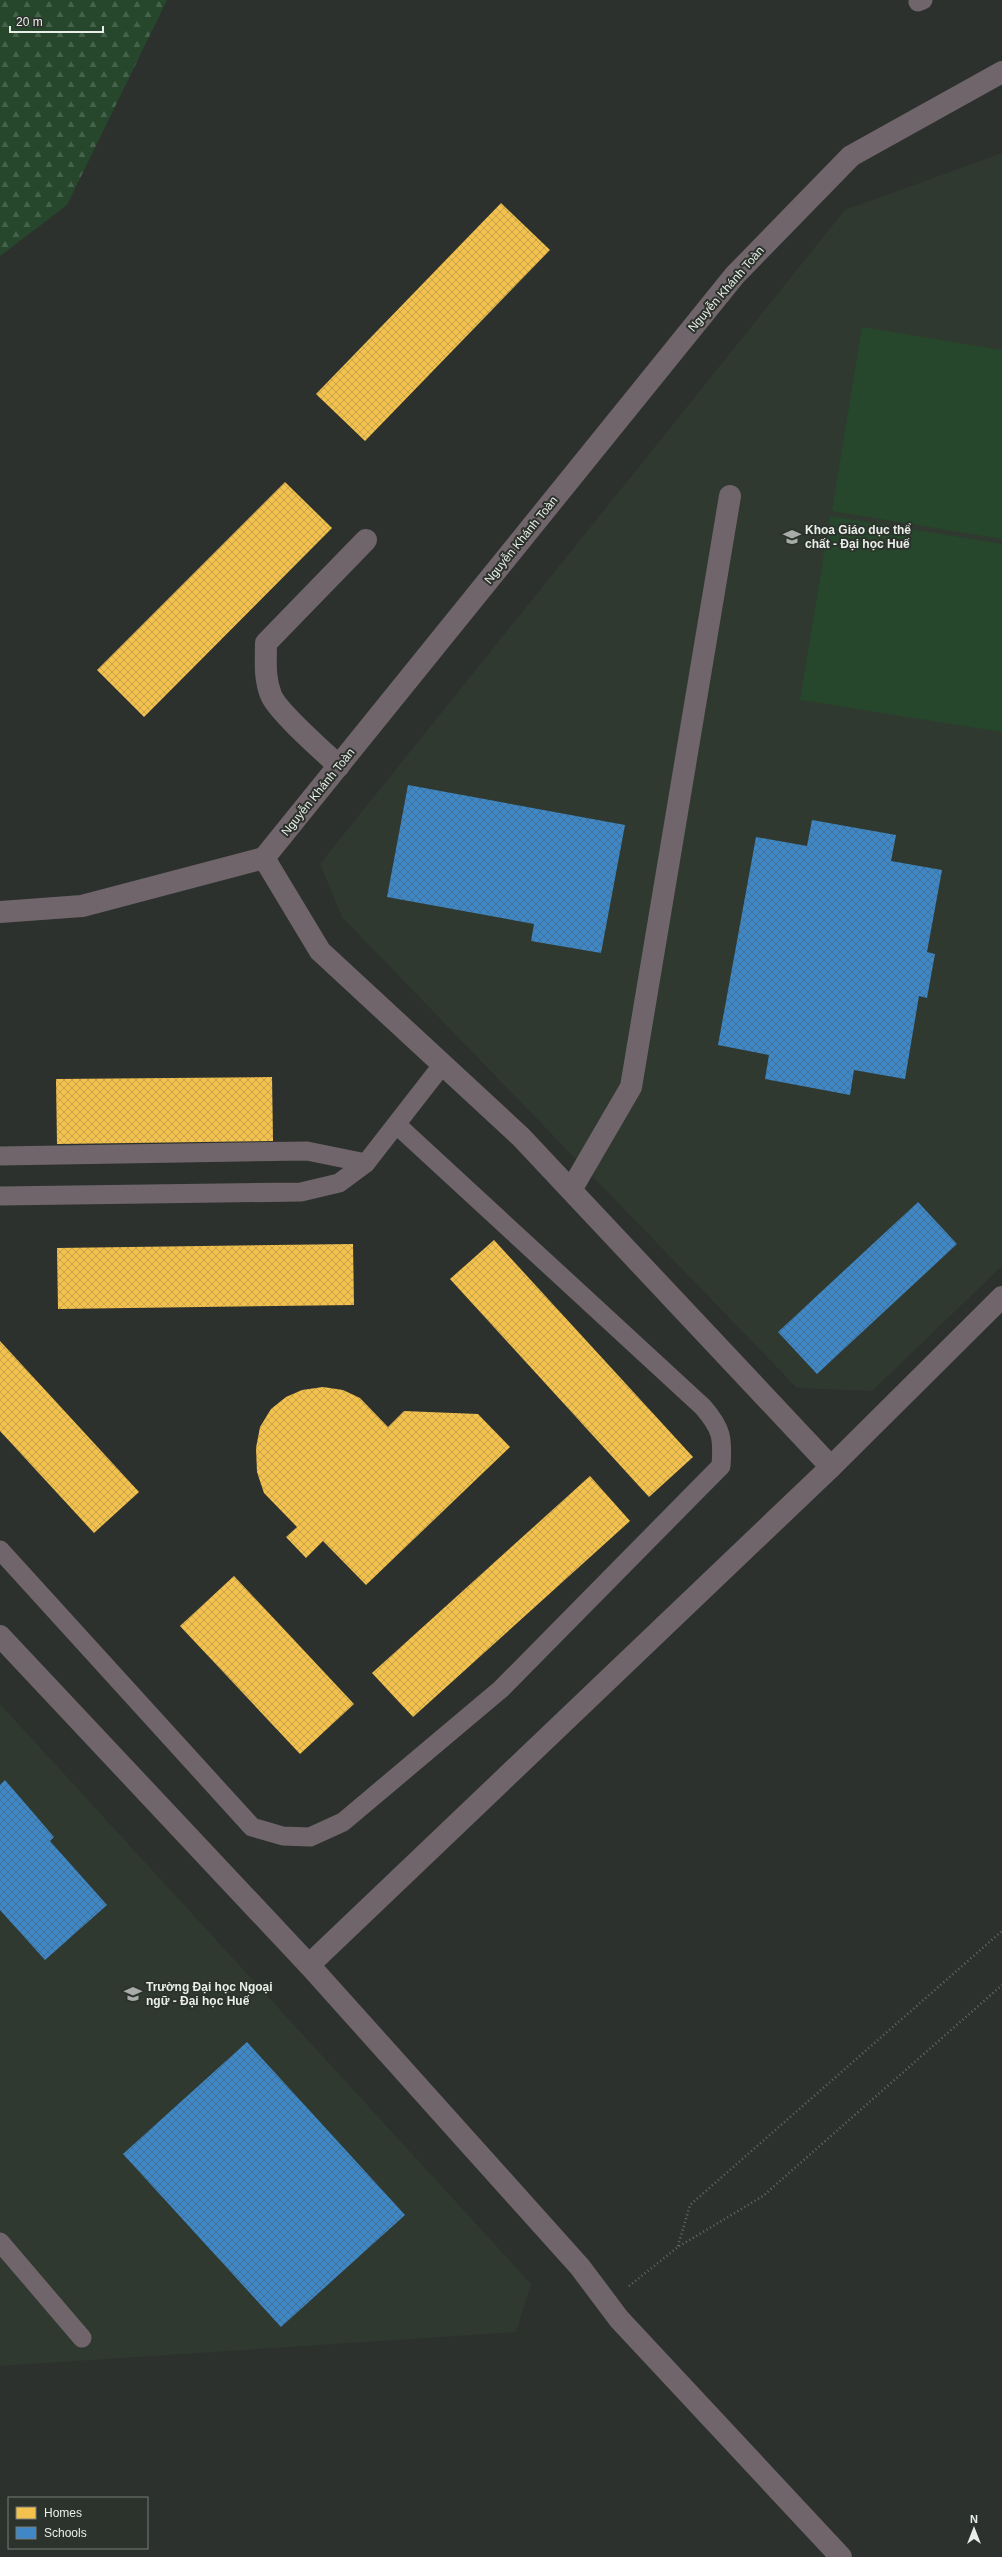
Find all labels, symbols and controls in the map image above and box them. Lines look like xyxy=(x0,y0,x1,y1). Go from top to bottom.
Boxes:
scale bar xyxy=(10,8,103,34)
text: 20 m xyxy=(16,15,43,29)
street label: Nguyễn Khánh Toàn xyxy=(684,243,767,335)
street label: Nguyễn Khánh Toàn xyxy=(481,493,561,587)
place label: Khoa Giáo dục thể chất - Đại học Huế xyxy=(805,523,911,551)
school or university icon: Khoa Giáo dục thể chất - Đại học Huế xyxy=(782,527,802,547)
street label: Nguyễn Khánh Toàn xyxy=(278,745,358,839)
place label: Trường Đại học Ngoại ngữ - Đại học Huế xyxy=(146,1980,273,2008)
school or university icon: Trường Đại học Ngoại ngữ - Đại học Huế xyxy=(123,1984,143,2004)
legend xyxy=(8,2497,148,2549)
text: Homes xyxy=(44,2506,82,2520)
north arrow xyxy=(954,2509,994,2549)
text: N xyxy=(970,2513,978,2525)
text: Schools xyxy=(44,2526,87,2540)

